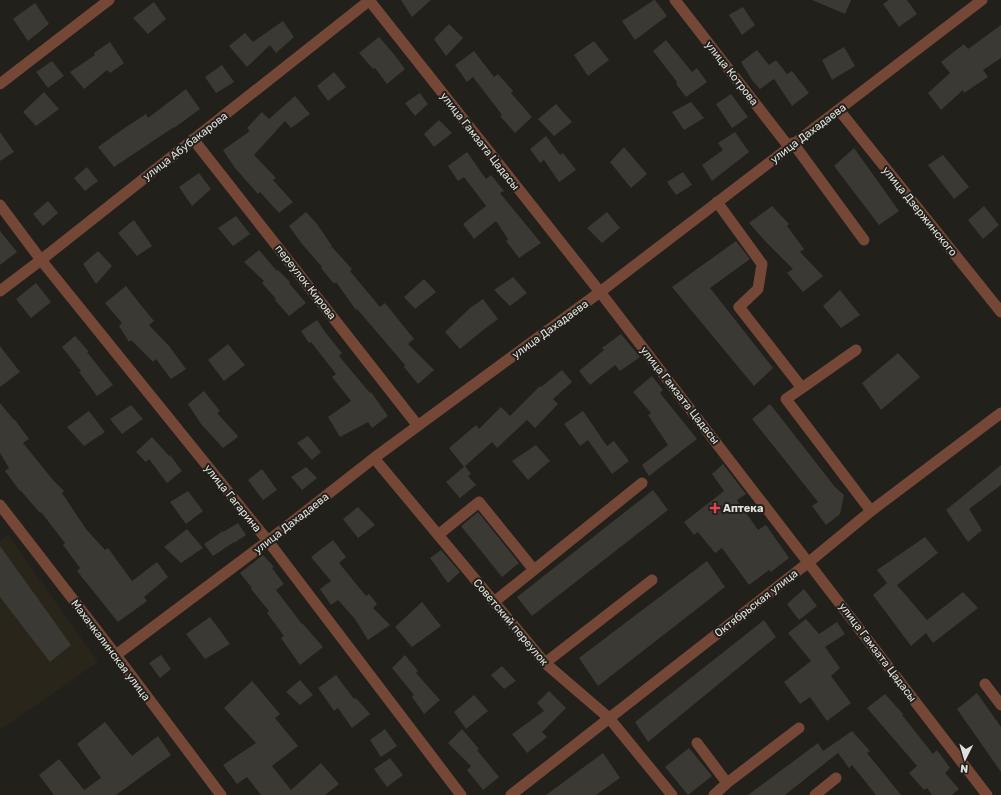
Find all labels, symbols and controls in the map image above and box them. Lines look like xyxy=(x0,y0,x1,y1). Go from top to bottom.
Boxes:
street label: улица Котрова xyxy=(702,39,761,108)
street label: улица Гамзата Цадасы xyxy=(437,90,522,193)
street label: улица Дахадаева xyxy=(768,101,849,166)
street label: улица Абубакарова xyxy=(140,109,230,183)
street label: улица Дзержинского xyxy=(879,164,960,259)
street label: переулок Кирова xyxy=(272,242,339,322)
street label: улица Дахадаева xyxy=(510,297,591,361)
street label: улица Гамзата Цадасы xyxy=(637,344,722,447)
street label: улица Гагарина xyxy=(201,462,264,535)
street label: улица Дахадаева xyxy=(251,490,331,557)
place label: Аптека xyxy=(723,502,764,515)
marker: Аптека xyxy=(710,503,720,513)
street label: Октябрьская улица xyxy=(712,567,800,640)
street label: Советский переулок xyxy=(471,576,551,668)
street label: Махачкалинская улица xyxy=(68,597,153,703)
street label: улица Гамзата Цадасы xyxy=(836,600,919,704)
north arrow xyxy=(945,739,985,779)
text: N xyxy=(960,762,969,775)

